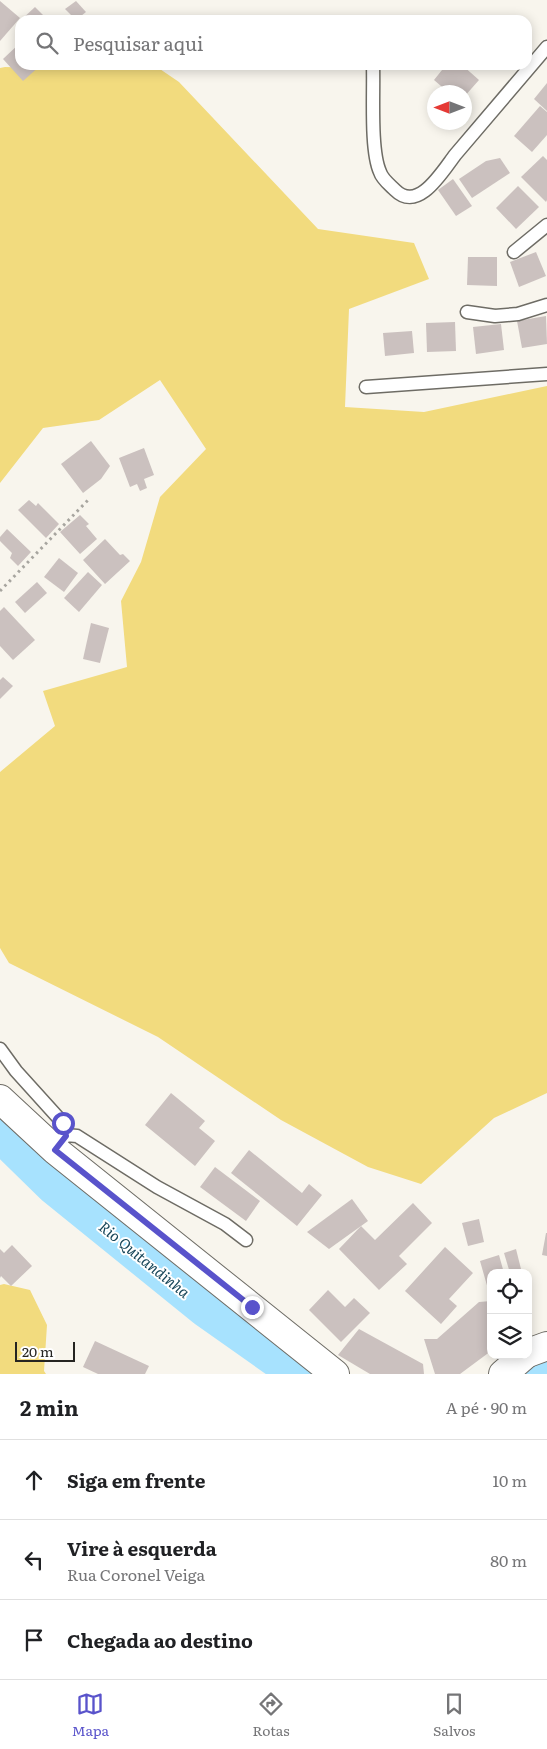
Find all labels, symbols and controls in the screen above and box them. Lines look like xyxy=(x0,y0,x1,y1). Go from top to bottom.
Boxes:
search box xyxy=(15,15,532,70)
icon: search xyxy=(33,29,61,57)
text: Pesquisar aqui xyxy=(73,29,203,57)
north arrow xyxy=(427,85,472,130)
route start xyxy=(52,1112,75,1135)
water label: Rio Quitandinha xyxy=(94,1215,196,1303)
map controls xyxy=(487,1269,532,1359)
button: locate xyxy=(487,1269,532,1314)
route end xyxy=(241,1296,264,1319)
button: layers xyxy=(487,1314,532,1359)
scale bar xyxy=(15,1339,75,1362)
text: 20 m xyxy=(22,1341,54,1361)
text: 2 min xyxy=(20,1391,79,1422)
text: A pé · 90 m xyxy=(446,1395,527,1419)
icon: ahead xyxy=(20,1466,48,1494)
text: Siga em frente xyxy=(67,1466,205,1494)
text: 10 m xyxy=(493,1468,527,1492)
text: Vire à esquerda xyxy=(67,1534,217,1562)
icon: left xyxy=(20,1546,48,1574)
text: 80 m xyxy=(490,1548,527,1572)
text: Rua Coronel Veiga xyxy=(67,1562,205,1586)
icon: arrive xyxy=(20,1626,48,1654)
text: Chegada ao destino xyxy=(67,1626,253,1654)
tab: Mapa xyxy=(72,1690,109,1740)
tab: Rotas xyxy=(253,1690,290,1740)
tab: Salvos xyxy=(433,1690,475,1740)

